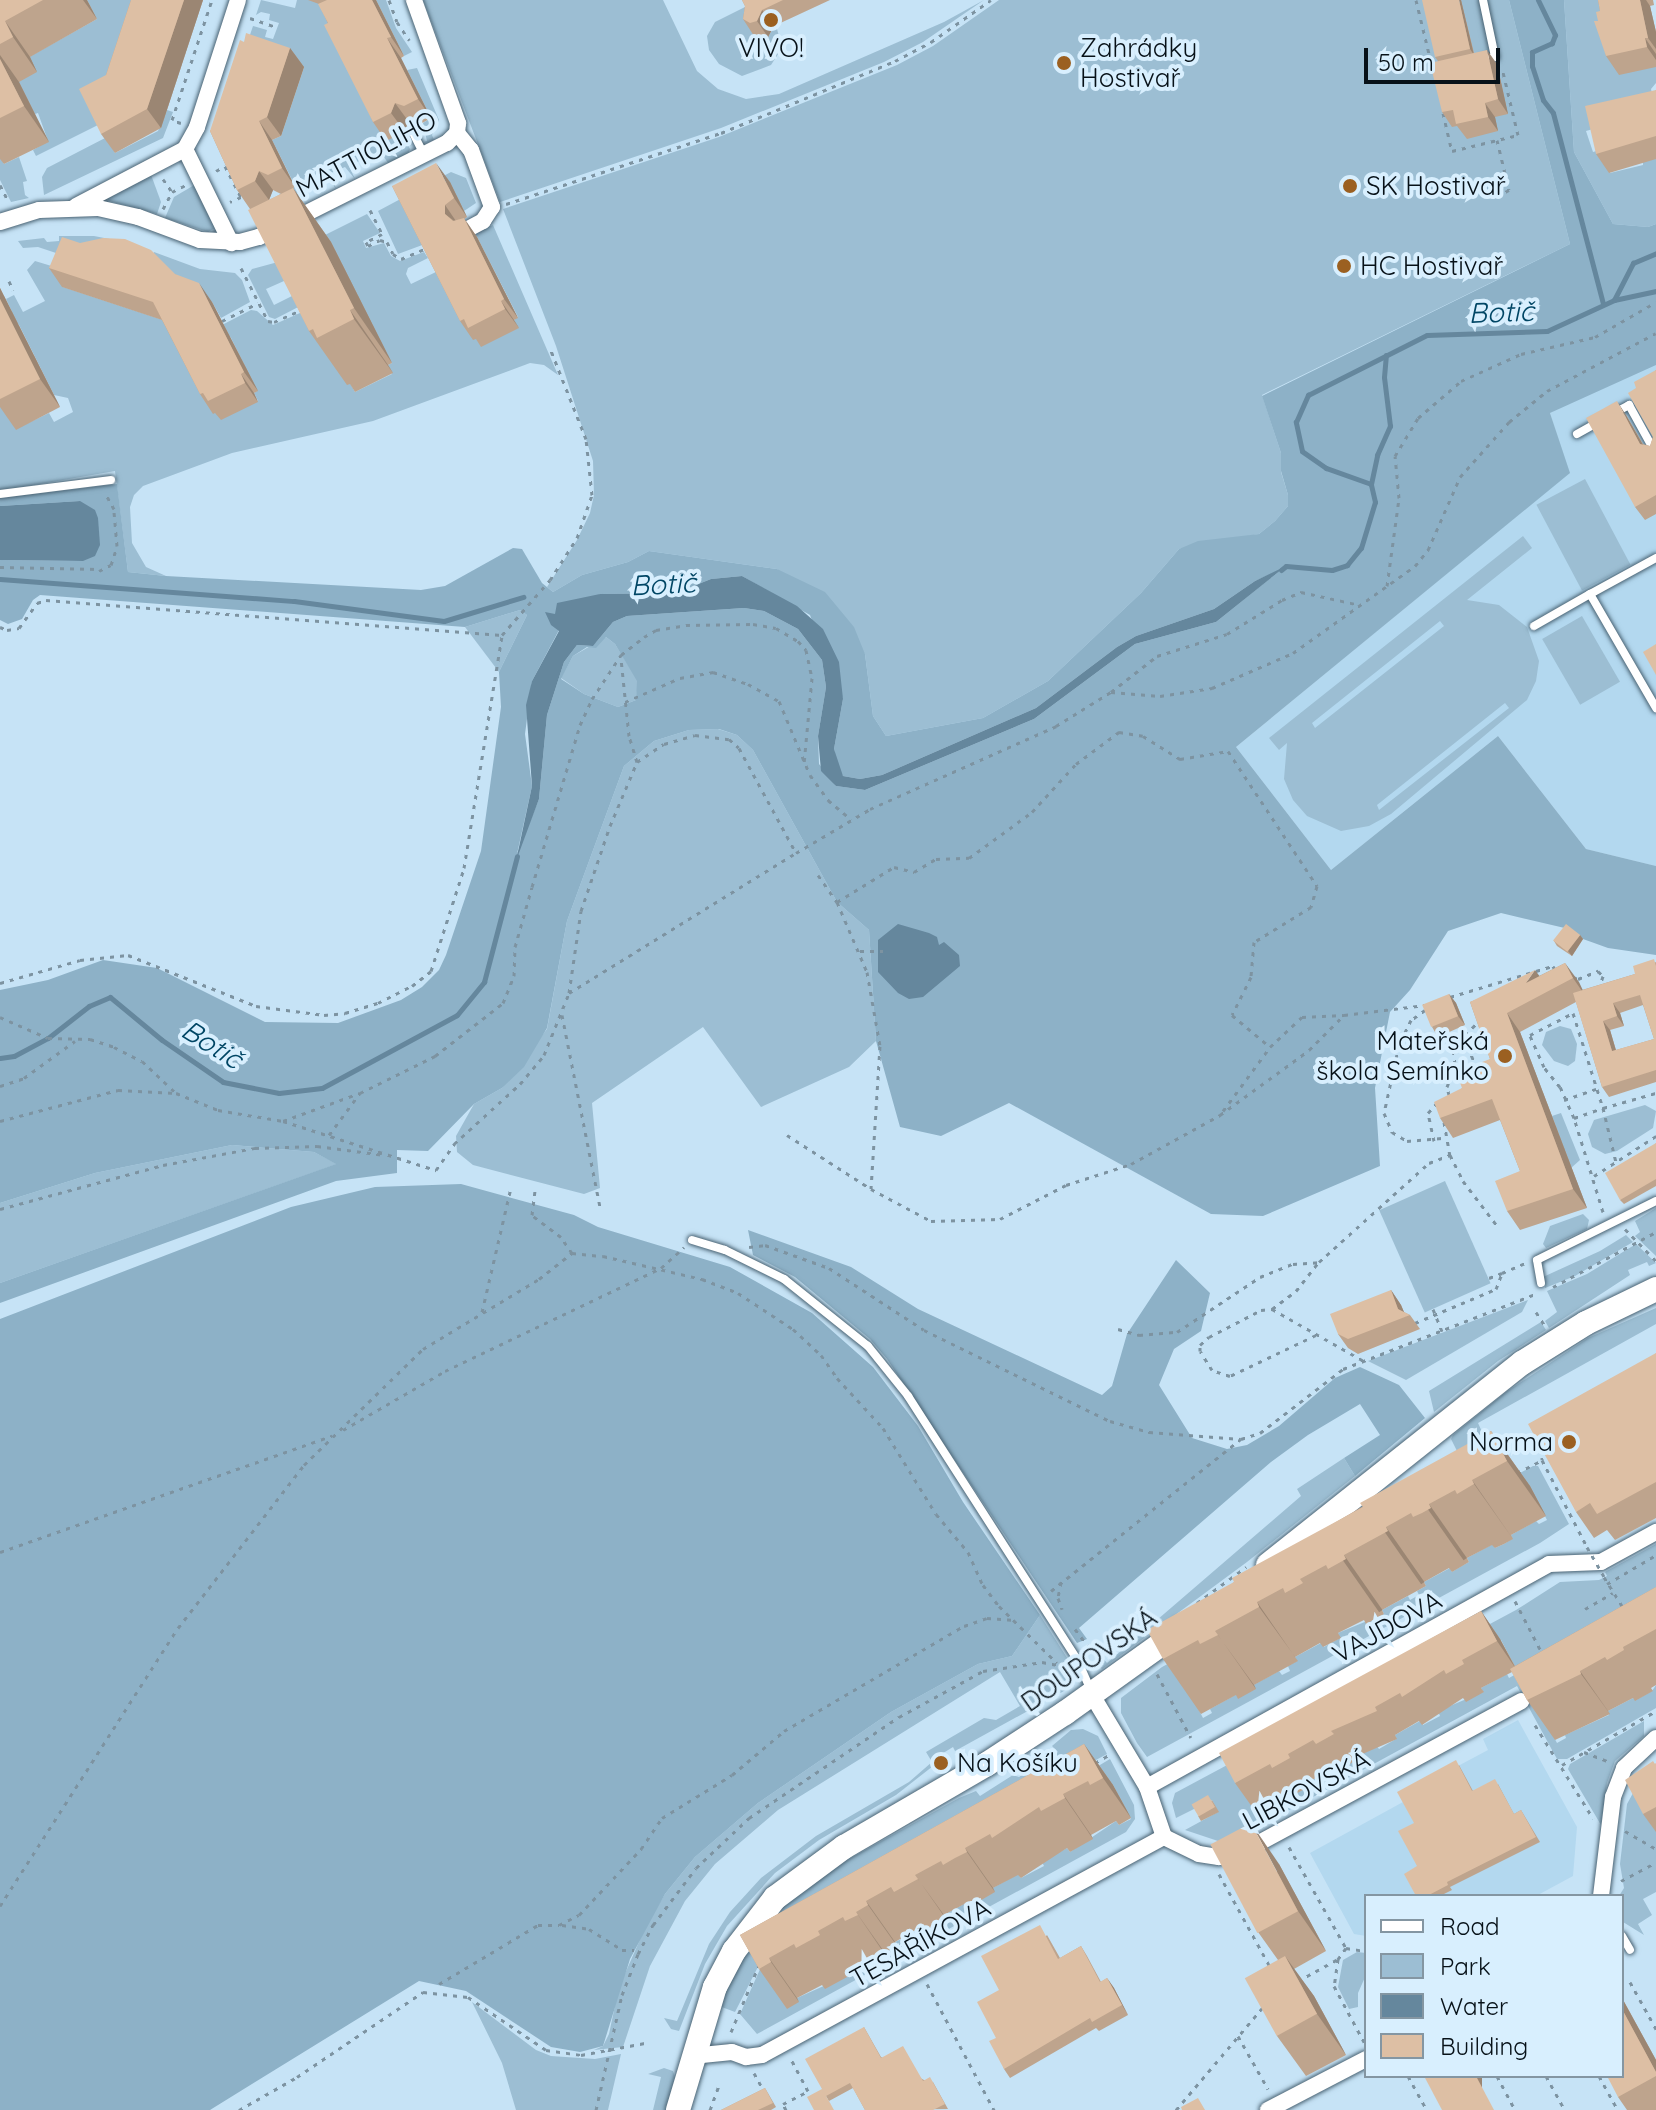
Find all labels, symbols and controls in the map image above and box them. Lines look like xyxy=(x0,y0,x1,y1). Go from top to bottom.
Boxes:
marker: VIVO! xyxy=(762,11,780,29)
place label: VIVO! xyxy=(738,32,804,64)
place label: Zahrádky Hostivař xyxy=(1080,32,1197,94)
scale bar xyxy=(1368,32,1504,82)
text: 50 m xyxy=(1378,47,1434,77)
marker: Zahrádky Hostivař xyxy=(1055,54,1073,72)
street label: MATTIOLIHO xyxy=(290,104,442,204)
place label: SK Hostivař xyxy=(1366,170,1506,202)
marker: SK Hostivař xyxy=(1341,177,1359,195)
place label: HC Hostivař xyxy=(1360,250,1503,282)
marker: HC Hostivař xyxy=(1335,257,1353,275)
water label: Botič xyxy=(1468,294,1534,330)
water label: Botič xyxy=(630,566,696,602)
water label: Botič xyxy=(175,1013,249,1075)
place label: Mateřská škola Semínko xyxy=(1316,1025,1489,1086)
marker: Mateřská škola Semínko xyxy=(1496,1047,1514,1065)
place label: Norma xyxy=(1469,1426,1553,1458)
marker: Norma xyxy=(1560,1433,1578,1451)
street label: VAJDOVA xyxy=(1327,1584,1447,1670)
street label: DOUPOVSKÁ xyxy=(1015,1602,1163,1718)
street label: LIBKOVSKÁ xyxy=(1237,1743,1375,1837)
place label: Na Košíku xyxy=(957,1747,1078,1779)
marker: Na Košíku xyxy=(932,1754,950,1772)
street label: TESAŘÍKOVA xyxy=(844,1892,996,1994)
legend xyxy=(1364,1894,1624,2078)
text: Road xyxy=(1440,1911,1500,1941)
text: Park xyxy=(1440,1951,1491,1981)
text: Water xyxy=(1440,1991,1508,2021)
text: Building xyxy=(1440,2031,1528,2061)

